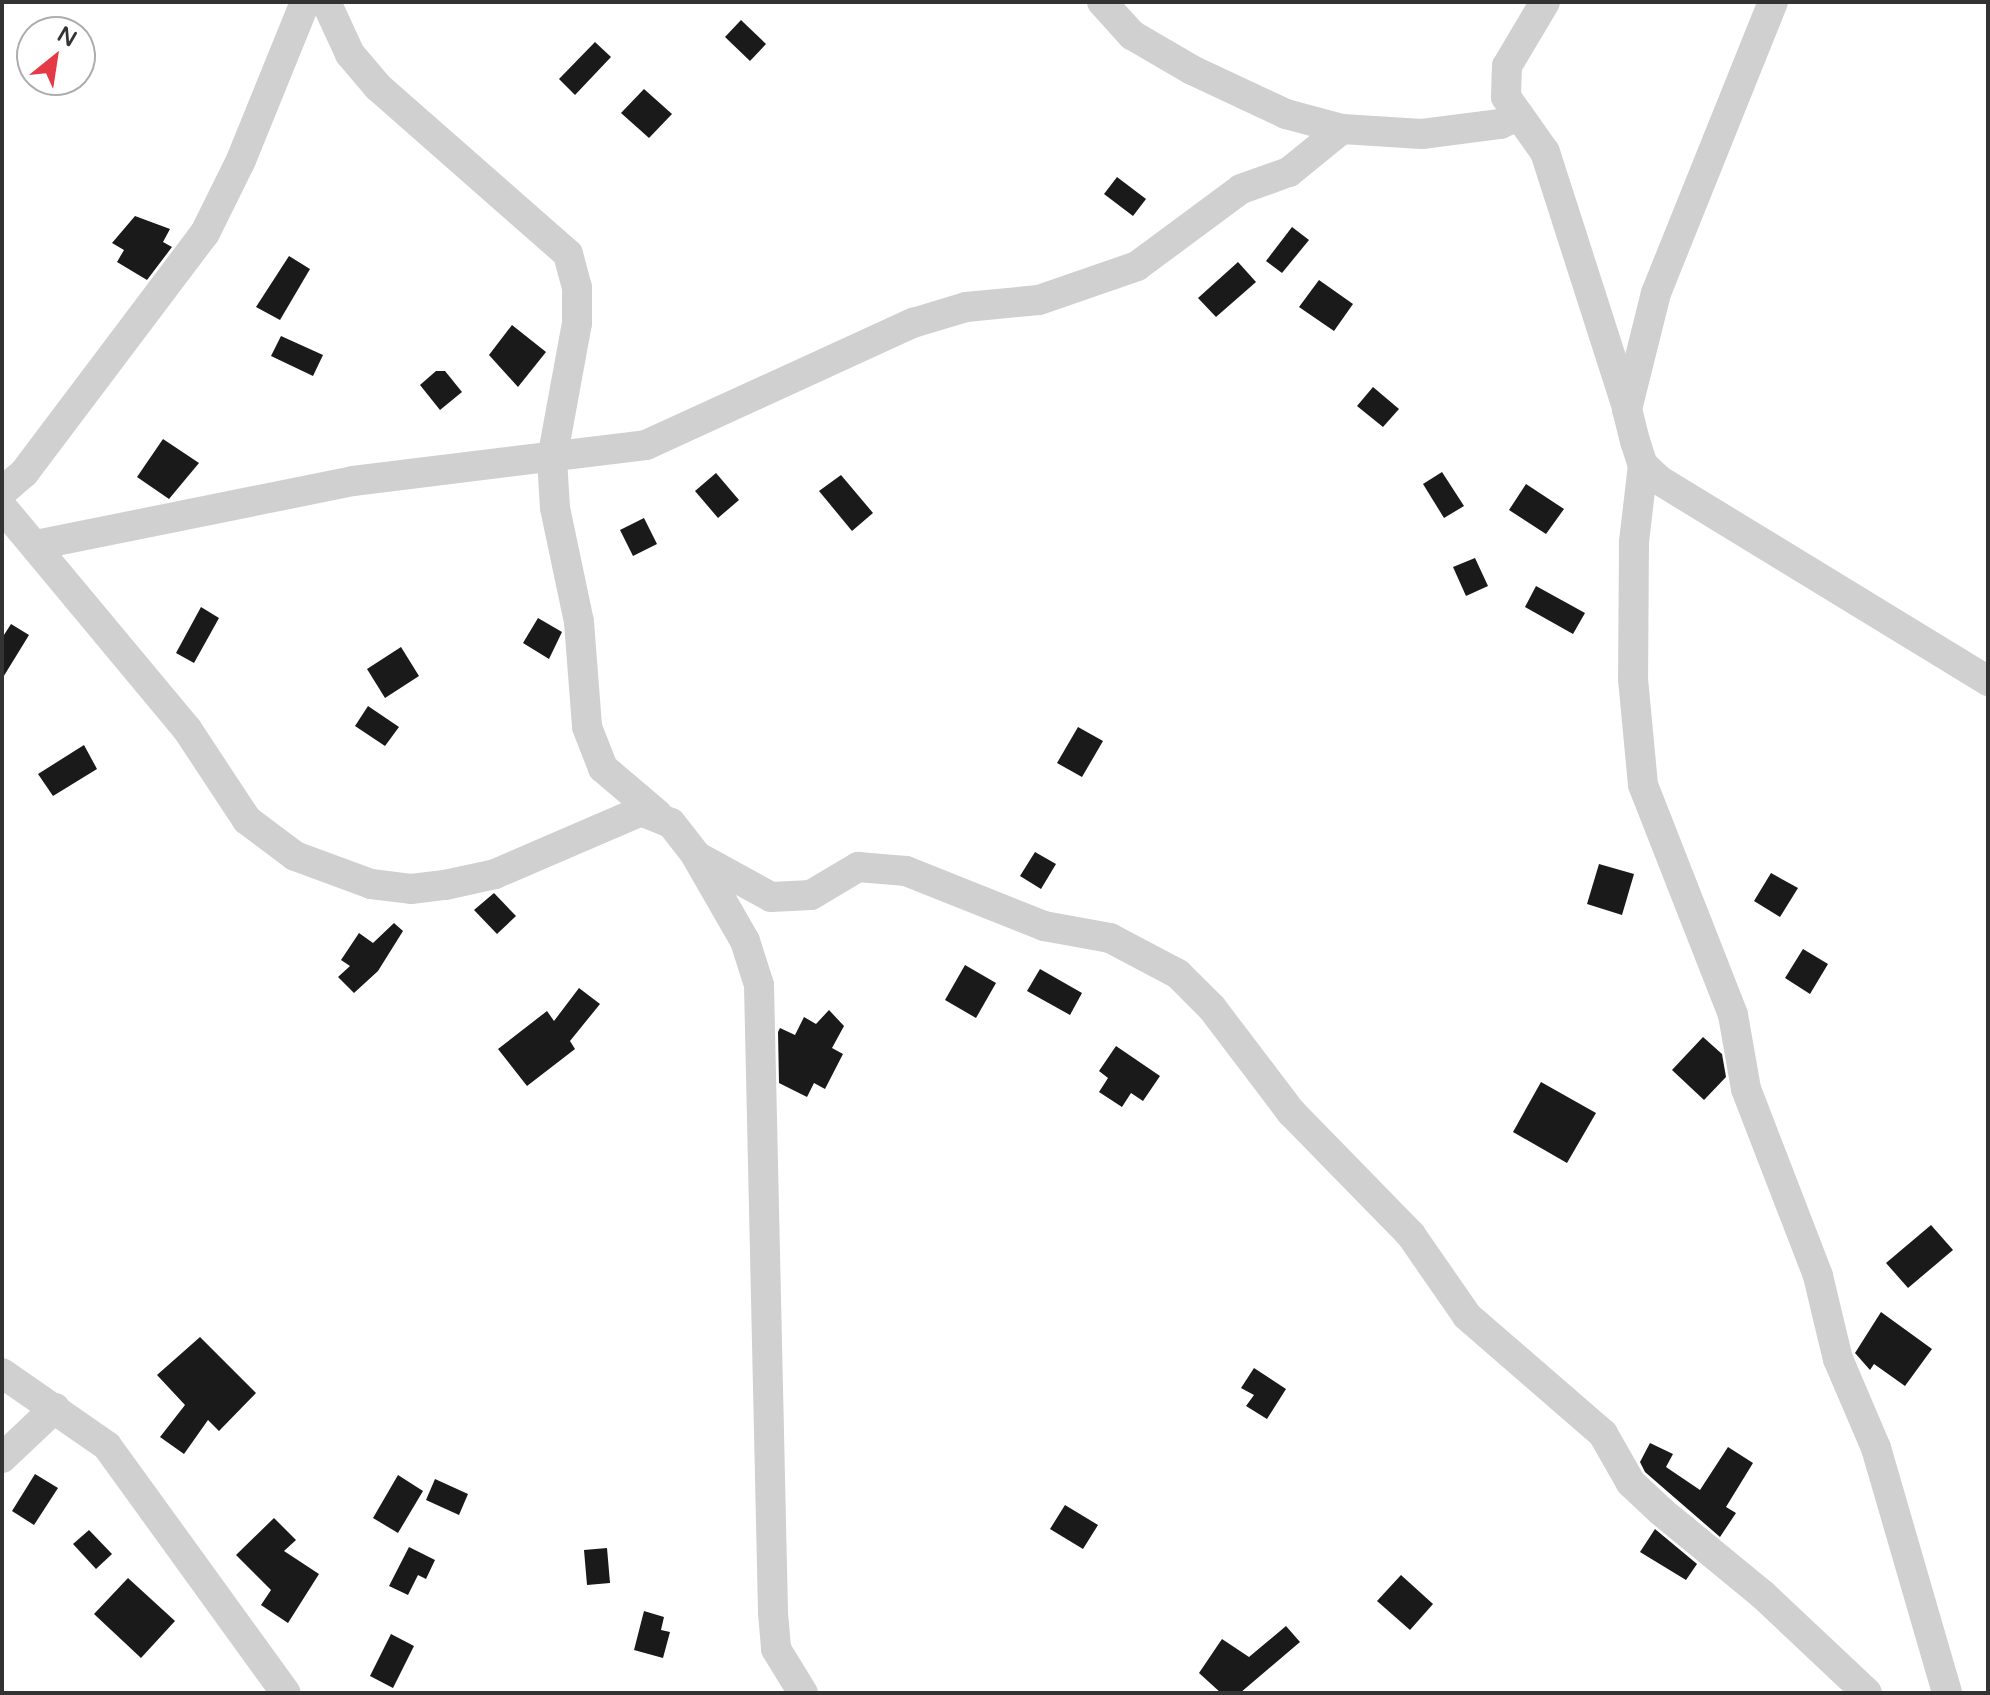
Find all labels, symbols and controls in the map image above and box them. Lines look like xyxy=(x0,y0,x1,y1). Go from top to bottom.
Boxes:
north arrow xyxy=(16,16,96,96)
text: N xyxy=(53,21,81,53)

